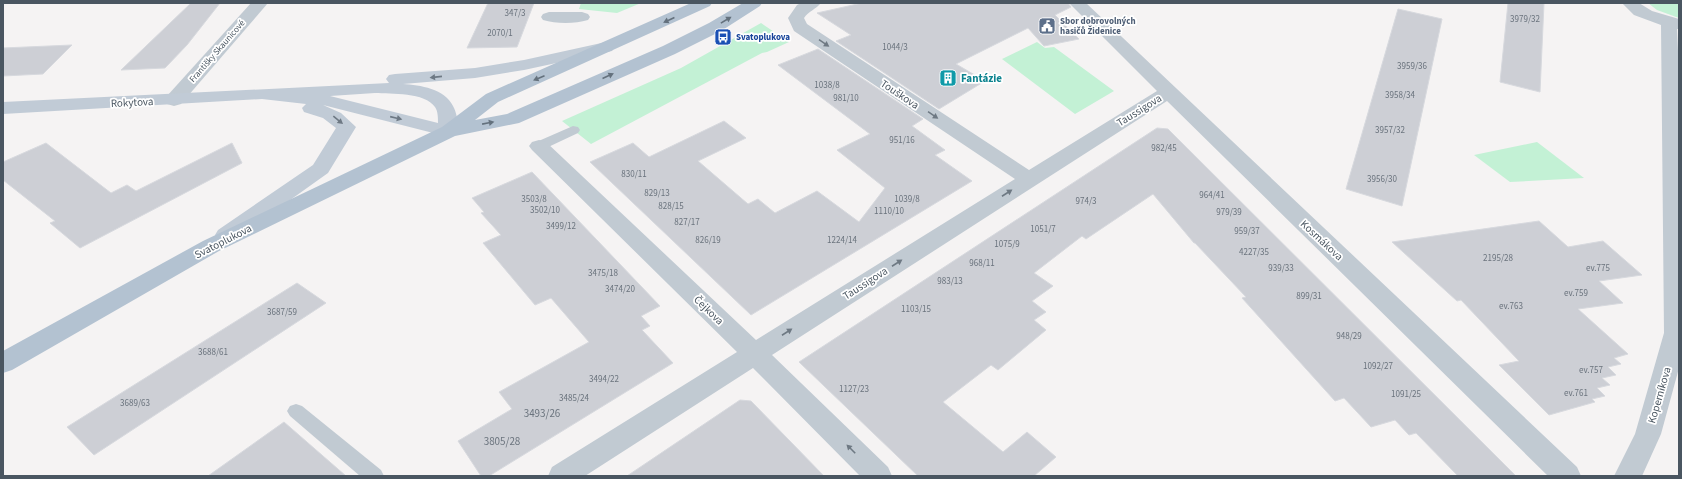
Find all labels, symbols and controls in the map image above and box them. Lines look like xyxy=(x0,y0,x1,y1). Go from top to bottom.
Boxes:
house number: 347/3 xyxy=(504,7,526,20)
house number: 3979/32 xyxy=(1510,13,1541,26)
place label: Sbor dobrovolných hasičů Židenice xyxy=(1060,15,1136,38)
public building icon: Sbor dobrovolných hasičů Židenice xyxy=(1037,16,1057,36)
street label: Františky Skaunicové xyxy=(186,17,249,86)
one-way arrow xyxy=(663,17,675,23)
one-way arrow xyxy=(720,17,731,24)
house number: 2070/1 xyxy=(487,27,513,40)
bus stop icon: Svatoplukova xyxy=(713,27,733,47)
place label: Svatoplukova xyxy=(736,31,790,44)
one-way arrow xyxy=(819,39,830,47)
house number: 1044/3 xyxy=(882,41,908,54)
house number: 3959/36 xyxy=(1397,60,1428,73)
building icon: Fantázie xyxy=(938,68,958,88)
place label: Fantázie xyxy=(961,71,1002,86)
one-way arrow xyxy=(603,73,614,79)
one-way arrow xyxy=(430,74,442,80)
one-way arrow xyxy=(532,75,544,81)
street label: Touškova xyxy=(878,76,922,113)
house number: 1038/8 xyxy=(814,79,840,92)
house number: 3958/34 xyxy=(1385,89,1416,102)
street label: Taussigova xyxy=(1114,91,1165,130)
house number: 981/10 xyxy=(833,92,859,105)
street label: Rokytova xyxy=(110,94,154,111)
one-way arrow xyxy=(927,111,938,119)
one-way arrow xyxy=(332,115,343,124)
one-way arrow xyxy=(390,115,402,121)
one-way arrow xyxy=(481,120,494,126)
house number: 3957/32 xyxy=(1375,124,1406,137)
house number: 951/16 xyxy=(889,134,915,147)
house number: 982/45 xyxy=(1151,142,1177,155)
house number: 830/11 xyxy=(621,168,647,181)
house number: 3956/30 xyxy=(1367,173,1398,186)
house number: 829/13 xyxy=(644,187,670,200)
one-way arrow xyxy=(1001,189,1012,197)
house number: 964/41 xyxy=(1199,189,1225,202)
house number: 3503/8 xyxy=(521,193,547,206)
house number: 1039/8 xyxy=(894,193,920,206)
house number: 974/3 xyxy=(1075,195,1097,208)
house number: 828/15 xyxy=(658,200,684,213)
house number: 3502/10 xyxy=(530,204,561,217)
house number: 1110/10 xyxy=(874,205,905,218)
house number: 979/39 xyxy=(1216,206,1242,219)
house number: 827/17 xyxy=(674,216,700,229)
street label: Kosmákova xyxy=(1297,217,1346,264)
house number: 3499/12 xyxy=(546,220,577,233)
street label: Svatoplukova xyxy=(192,221,254,262)
house number: 1051/7 xyxy=(1030,223,1056,236)
house number: 959/37 xyxy=(1234,225,1260,238)
house number: 826/19 xyxy=(695,234,721,247)
house number: 1224/14 xyxy=(827,234,858,247)
house number: 1075/9 xyxy=(994,238,1020,251)
house number: 4227/35 xyxy=(1239,246,1270,259)
house number: 2195/28 xyxy=(1483,252,1514,265)
house number: 968/11 xyxy=(969,257,995,270)
one-way arrow xyxy=(891,259,903,266)
house number: 939/33 xyxy=(1268,262,1294,275)
house number: ev.775 xyxy=(1586,262,1611,275)
street label: Taussigova xyxy=(840,263,890,303)
house number: 3475/18 xyxy=(588,267,619,280)
house number: 983/13 xyxy=(937,275,963,288)
house number: 3474/20 xyxy=(605,283,636,296)
house number: ev.759 xyxy=(1564,287,1589,300)
house number: 899/31 xyxy=(1296,290,1322,303)
street label: Čejkova xyxy=(690,292,727,328)
house number: ev.763 xyxy=(1499,300,1524,313)
house number: 1103/15 xyxy=(901,303,932,316)
house number: 3687/59 xyxy=(267,306,298,319)
one-way arrow xyxy=(781,329,793,336)
house number: 948/29 xyxy=(1336,330,1362,343)
house number: 3688/61 xyxy=(198,346,228,359)
house number: 1092/27 xyxy=(1363,360,1394,373)
house number: ev.757 xyxy=(1579,364,1604,377)
street label: Koperníkova xyxy=(1644,365,1675,425)
house number: 3494/22 xyxy=(589,373,620,386)
house number: 1127/23 xyxy=(839,383,870,396)
house number: ev.761 xyxy=(1564,387,1588,400)
house number: 1091/25 xyxy=(1391,388,1422,401)
house number: 3485/24 xyxy=(559,392,590,405)
house number: 3689/63 xyxy=(120,397,151,410)
house number: 3493/26 xyxy=(524,406,561,421)
house number: 3805/28 xyxy=(484,434,521,449)
one-way arrow xyxy=(846,444,856,454)

